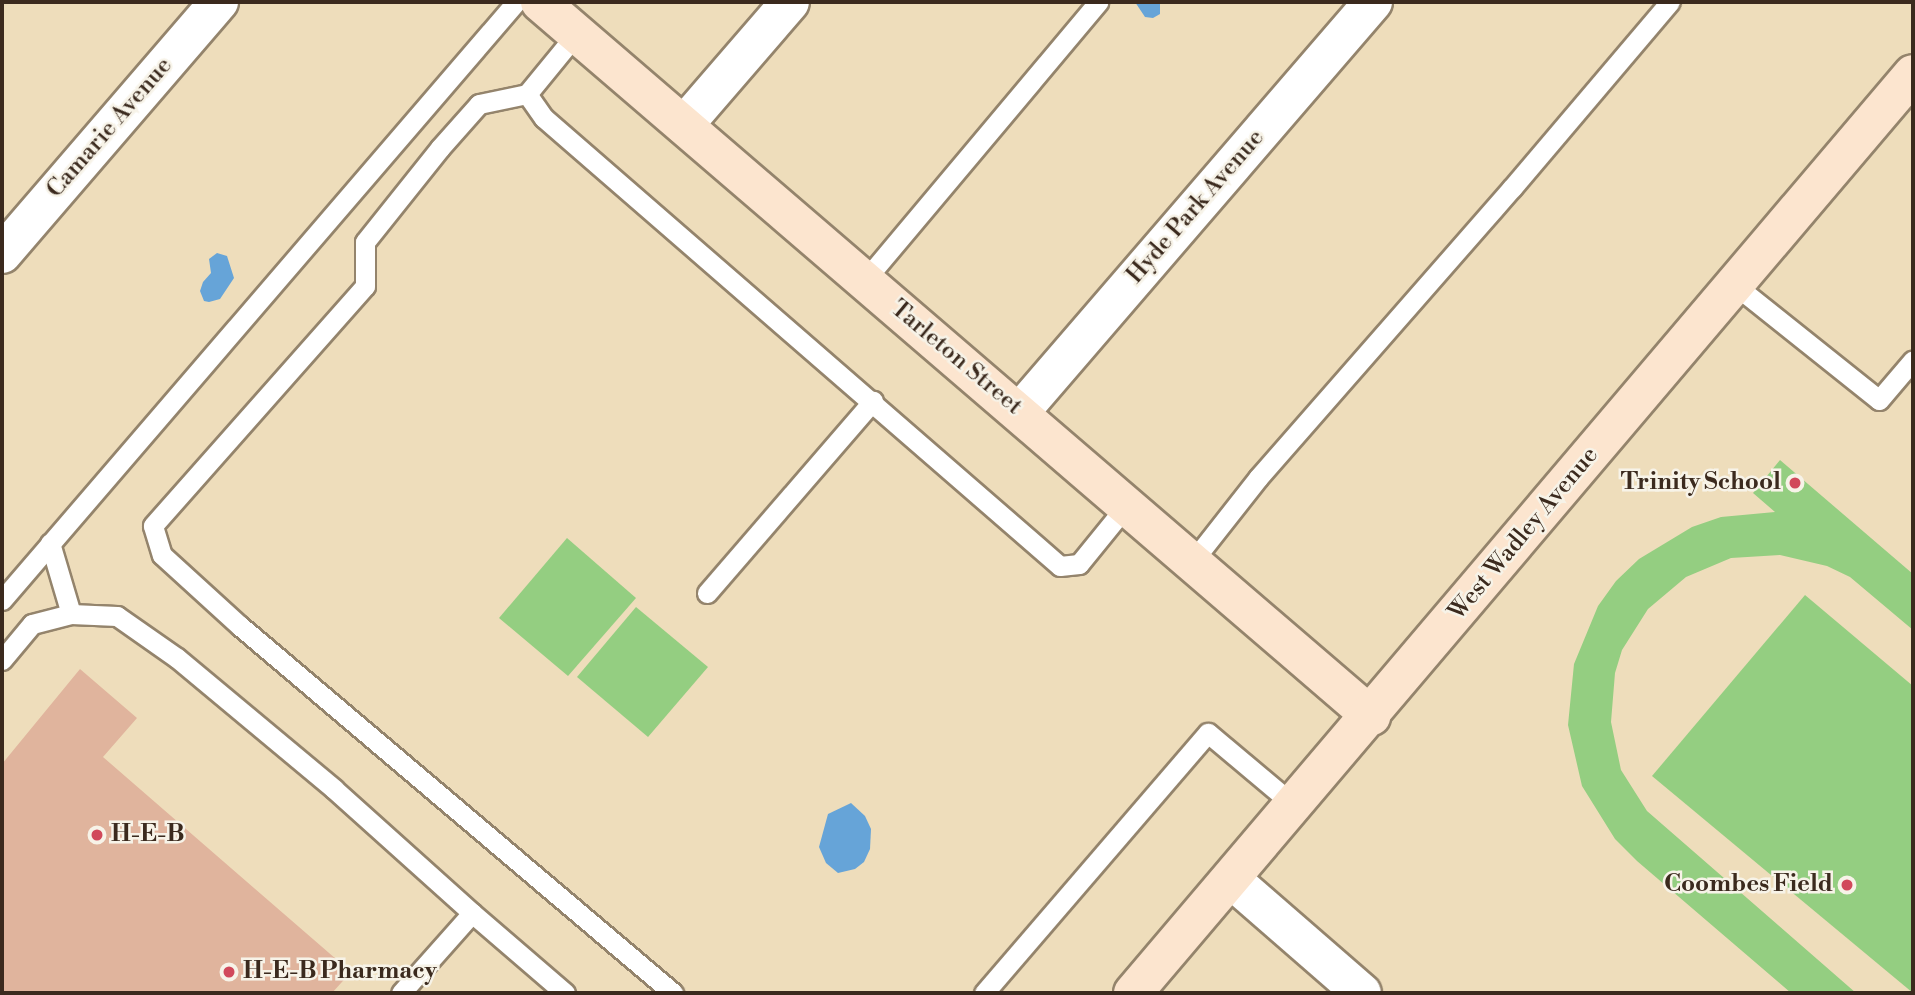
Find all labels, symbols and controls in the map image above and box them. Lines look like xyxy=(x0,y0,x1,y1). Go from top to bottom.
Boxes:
street label: Camarie Avenue xyxy=(41,52,179,204)
street label: Hyde Park Avenue xyxy=(1121,124,1271,290)
street label: Tarleton Street xyxy=(884,295,1028,421)
street label: West Wadley Avenue xyxy=(1443,441,1605,627)
place label: Trinity School xyxy=(1621,469,1781,497)
marker: Trinity School xyxy=(1787,475,1803,491)
place label: H-E-B xyxy=(111,821,185,849)
marker: H-E-B xyxy=(89,827,105,843)
place label: Coombes Field xyxy=(1664,871,1833,899)
marker: Coombes Field xyxy=(1839,877,1855,893)
place label: H-E-B Pharmacy xyxy=(243,958,437,986)
marker: H-E-B Pharmacy xyxy=(221,964,237,980)

